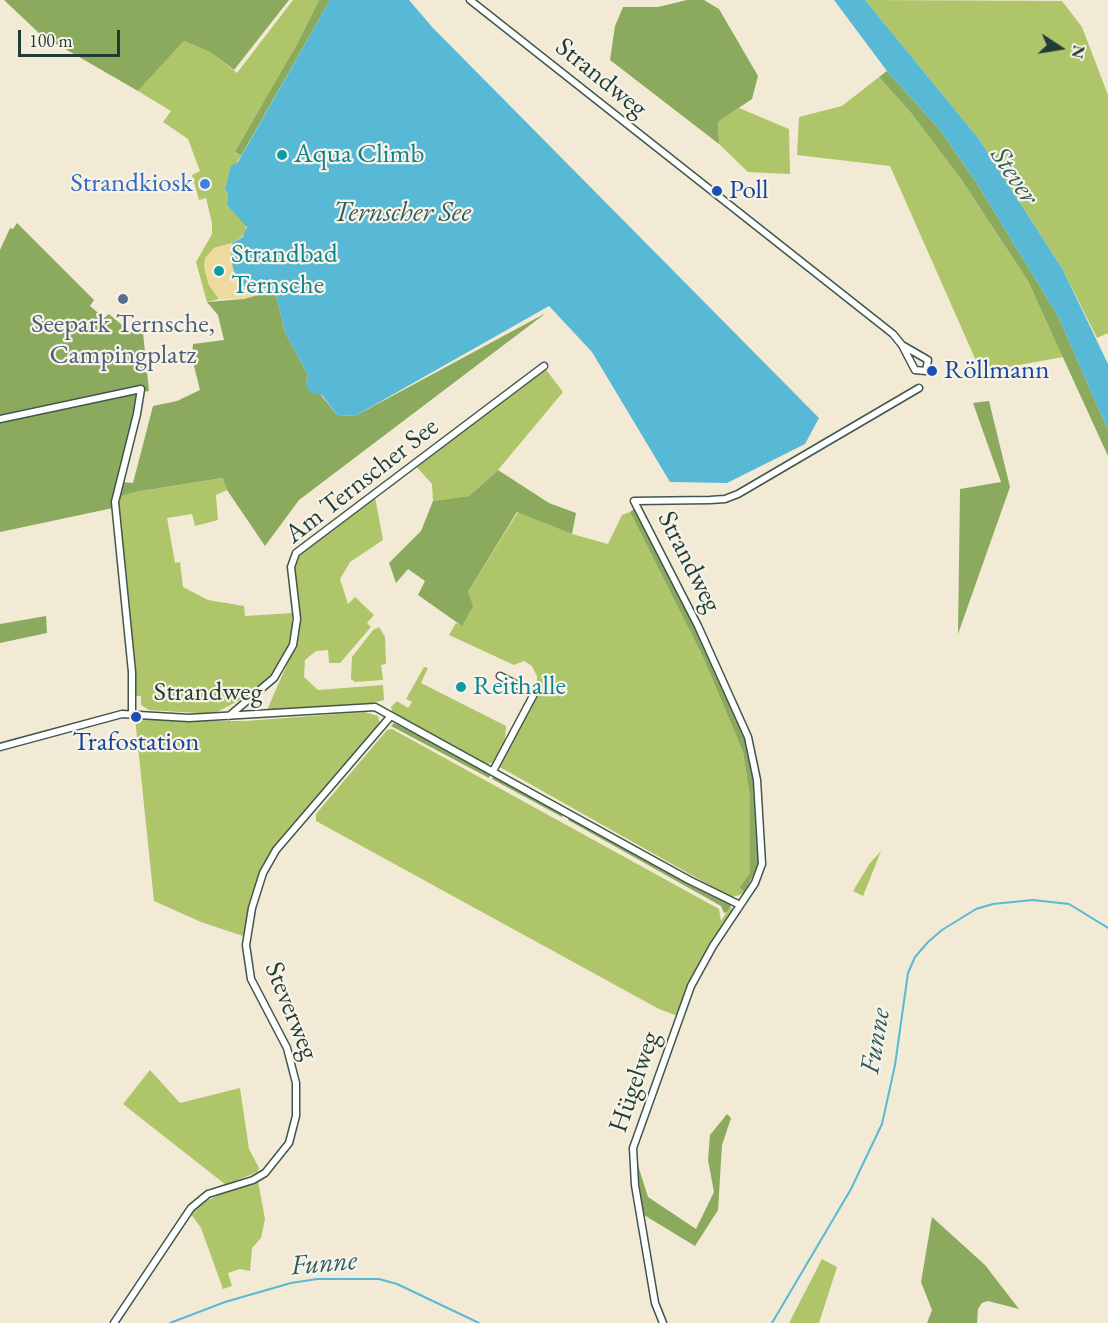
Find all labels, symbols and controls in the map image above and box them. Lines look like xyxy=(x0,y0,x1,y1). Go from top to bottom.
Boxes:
scale bar xyxy=(21,18,123,56)
north arrow xyxy=(1030,18,1090,78)
text: 100 m xyxy=(29,29,73,52)
street label: Strandweg xyxy=(549,31,653,125)
text: N xyxy=(1066,43,1090,60)
place label: Aqua Climb xyxy=(294,139,424,171)
water label: Stever xyxy=(983,141,1045,211)
marker: Aqua Climb xyxy=(275,148,289,162)
place label: Strandkiosk xyxy=(70,168,193,200)
place label: Poll xyxy=(729,175,768,207)
marker: Strandkiosk xyxy=(198,177,212,191)
marker: Poll xyxy=(710,184,724,198)
water label: Ternscher See xyxy=(333,196,471,230)
place label: Strandbad Ternsche xyxy=(231,239,338,302)
marker: Strandbad Ternsche xyxy=(212,264,226,278)
marker: Seepark Ternsche, Campingplatz xyxy=(116,292,130,306)
place label: Seepark Ternsche, Campingplatz xyxy=(31,309,215,372)
place label: Röllmann xyxy=(944,355,1049,387)
marker: Röllmann xyxy=(925,364,939,378)
street label: Am Ternscher See xyxy=(279,411,445,551)
street label: Strandweg xyxy=(650,506,728,618)
place label: Reithalle xyxy=(473,671,566,703)
street label: Strandweg xyxy=(154,677,262,709)
marker: Reithalle xyxy=(454,680,468,694)
marker: Trafostation xyxy=(129,710,143,724)
place label: Trafostation xyxy=(72,727,200,759)
street label: Steverweg xyxy=(257,957,325,1065)
water label: Funne xyxy=(854,1005,898,1077)
street label: Hügelweg xyxy=(603,1027,667,1137)
water label: Funne xyxy=(289,1244,359,1284)

